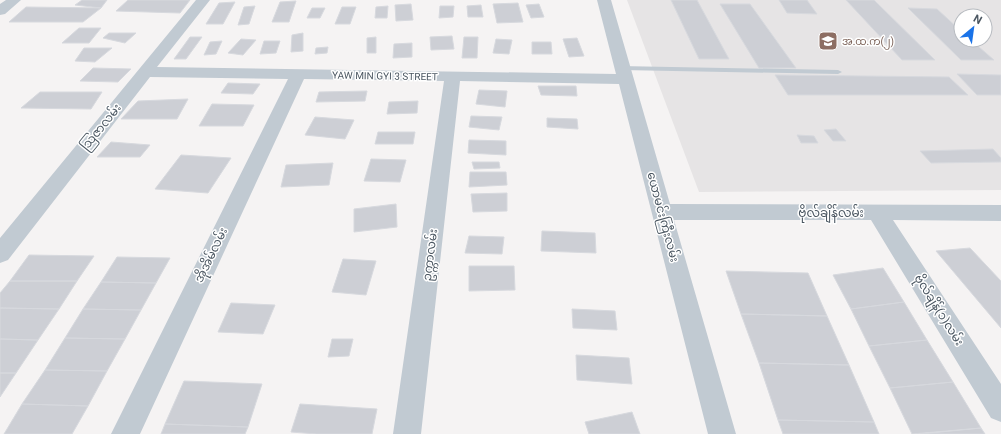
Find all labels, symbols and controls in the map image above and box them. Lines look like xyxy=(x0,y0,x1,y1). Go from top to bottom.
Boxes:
north arrow xyxy=(953,8,993,48)
text: N xyxy=(971,12,984,27)
school or university icon: အ.ထ.က(၂) xyxy=(817,30,839,52)
place label: အ.ထ.က(၂) xyxy=(842,36,894,50)
street label: YAW MIN GYI 3 STREET xyxy=(332,70,438,82)
street label: သြဇာလမ်း xyxy=(76,100,126,155)
street label: ယောမင်းကြီးလမ်း xyxy=(641,170,684,264)
street label: ဗိုလ်ချိန်လမ်း xyxy=(798,204,864,223)
street label: အိုအိမ်လမ်း xyxy=(190,224,233,286)
street label: ဥက္ကာလမ်း xyxy=(418,228,443,282)
street label: ဗိုလ်ချိန်(၁)လမ်း xyxy=(909,271,968,350)

